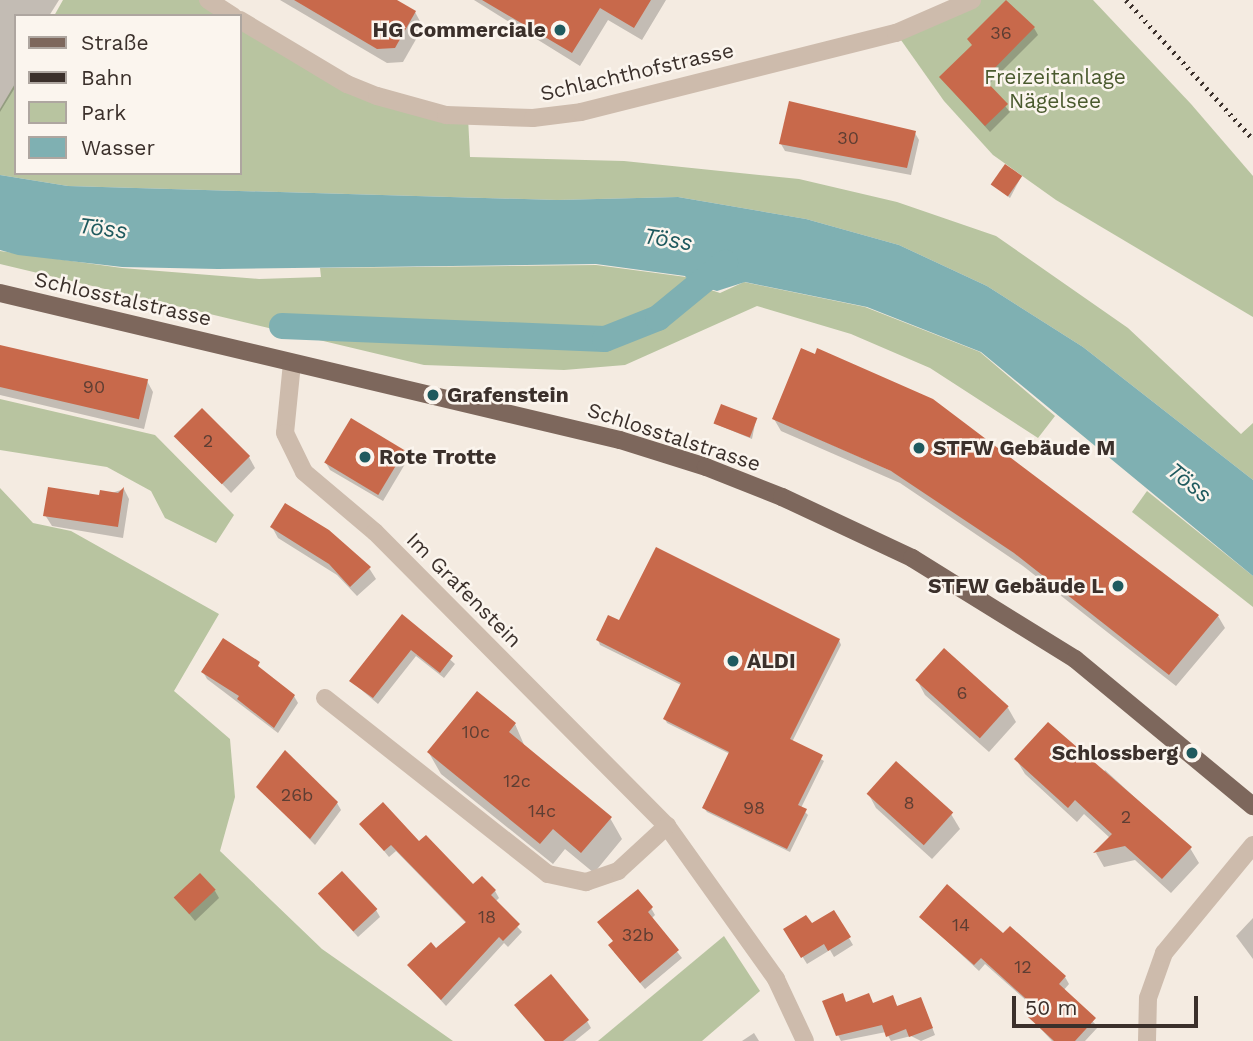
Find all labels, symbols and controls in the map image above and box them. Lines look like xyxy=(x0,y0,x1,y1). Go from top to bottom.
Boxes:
legend xyxy=(14,14,242,175)
place label: HG Commerciale xyxy=(373,17,546,43)
marker: HG Commerciale xyxy=(552,22,568,38)
house number: 36 xyxy=(990,22,1012,44)
text: Straße xyxy=(81,30,149,55)
street label: Schlachthofstrasse xyxy=(538,37,736,107)
park label: Freizeitanlage Nägelsee xyxy=(984,64,1126,114)
text: Bahn xyxy=(81,65,133,90)
text: Park xyxy=(81,100,126,125)
house number: 30 xyxy=(837,127,859,149)
text: Wasser xyxy=(81,135,155,160)
water label: Töss xyxy=(77,212,129,246)
water label: Töss xyxy=(642,223,694,257)
street label: Schlosstalstrasse xyxy=(32,266,214,332)
house number: 90 xyxy=(83,376,105,398)
place label: Grafenstein xyxy=(447,382,569,408)
marker: Grafenstein xyxy=(425,387,441,403)
street label: Schlosstalstrasse xyxy=(584,397,764,477)
house number: 2 xyxy=(203,430,213,452)
place label: STFW Gebäude M xyxy=(933,435,1116,461)
marker: STFW Gebäude M xyxy=(911,440,927,456)
place label: Rote Trotte xyxy=(379,444,497,470)
marker: Rote Trotte xyxy=(357,449,373,465)
water label: Töss xyxy=(1161,457,1217,509)
street label: Im Grafenstein xyxy=(401,527,527,653)
place label: STFW Gebäude L xyxy=(928,573,1104,599)
marker: STFW Gebäude L xyxy=(1110,578,1126,594)
place label: ALDI xyxy=(747,648,796,674)
marker: ALDI xyxy=(725,653,741,669)
house number: 6 xyxy=(957,682,967,704)
house number: 10c xyxy=(462,721,490,743)
place label: Schlossberg xyxy=(1052,740,1178,766)
marker: Schlossberg xyxy=(1184,745,1200,761)
house number: 12c xyxy=(503,770,531,792)
house number: 26b xyxy=(281,784,313,806)
house number: 8 xyxy=(903,792,915,814)
house number: 98 xyxy=(743,797,765,819)
house number: 14c xyxy=(528,800,556,822)
house number: 2 xyxy=(1121,806,1131,828)
house number: 18 xyxy=(478,906,496,928)
house number: 14 xyxy=(952,914,970,936)
house number: 32b xyxy=(622,924,654,946)
house number: 12 xyxy=(1014,956,1032,978)
scale bar xyxy=(1015,982,1200,1026)
text: 50 m xyxy=(1025,995,1077,1020)

